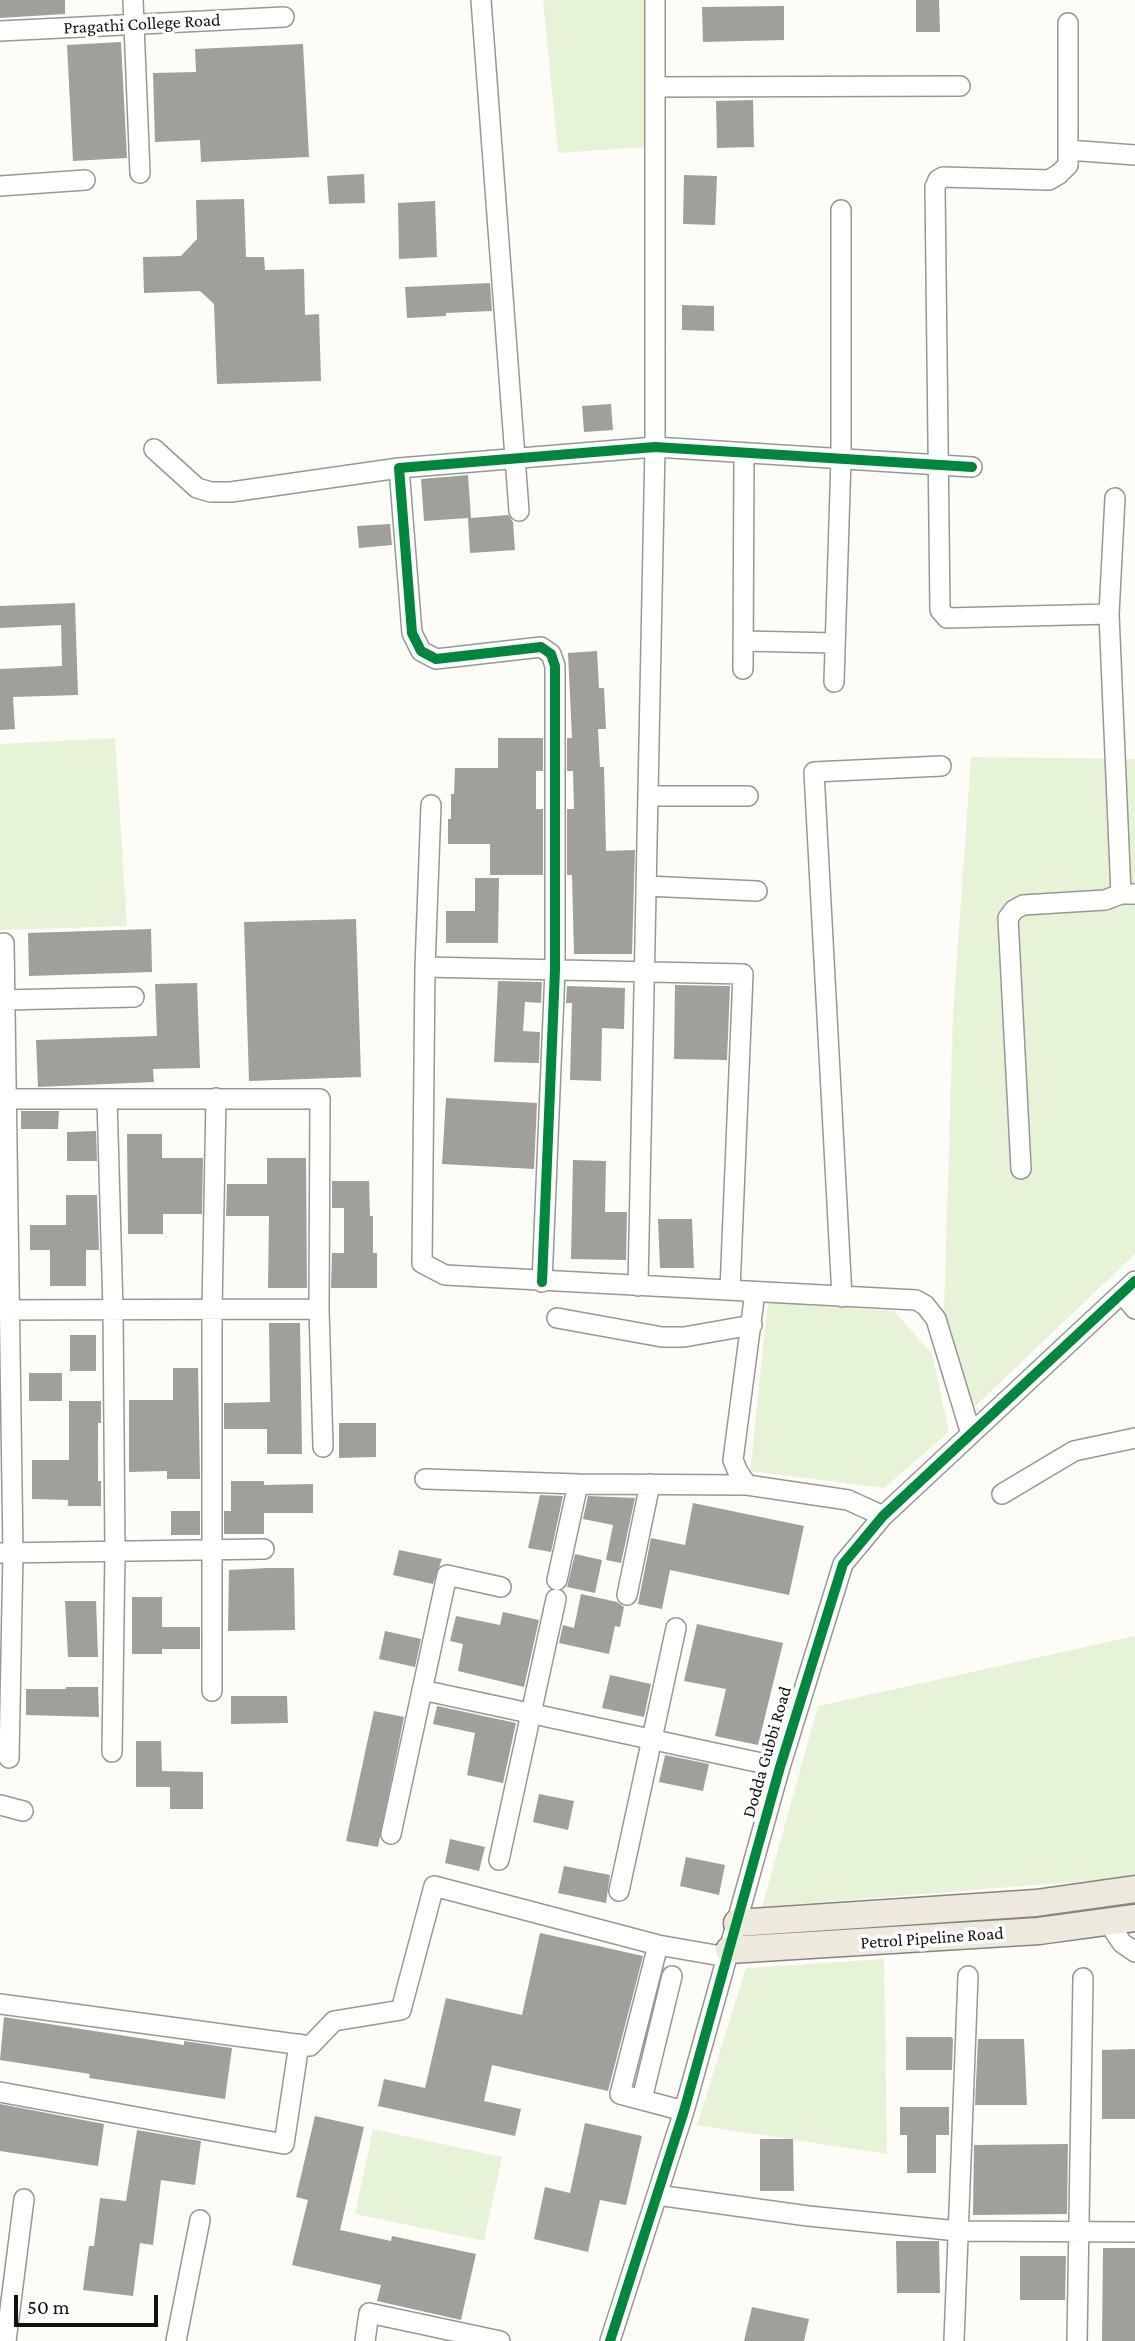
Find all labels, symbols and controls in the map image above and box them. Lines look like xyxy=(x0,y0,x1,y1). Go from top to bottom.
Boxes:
street label: Pragathi College Road xyxy=(63,9,221,39)
street label: Dodda Gubbi Road xyxy=(738,1684,796,1820)
street label: Petrol Pipeline Road xyxy=(860,1922,1004,1954)
scale bar xyxy=(18,2282,161,2326)
text: 50 m xyxy=(27,2295,70,2319)

